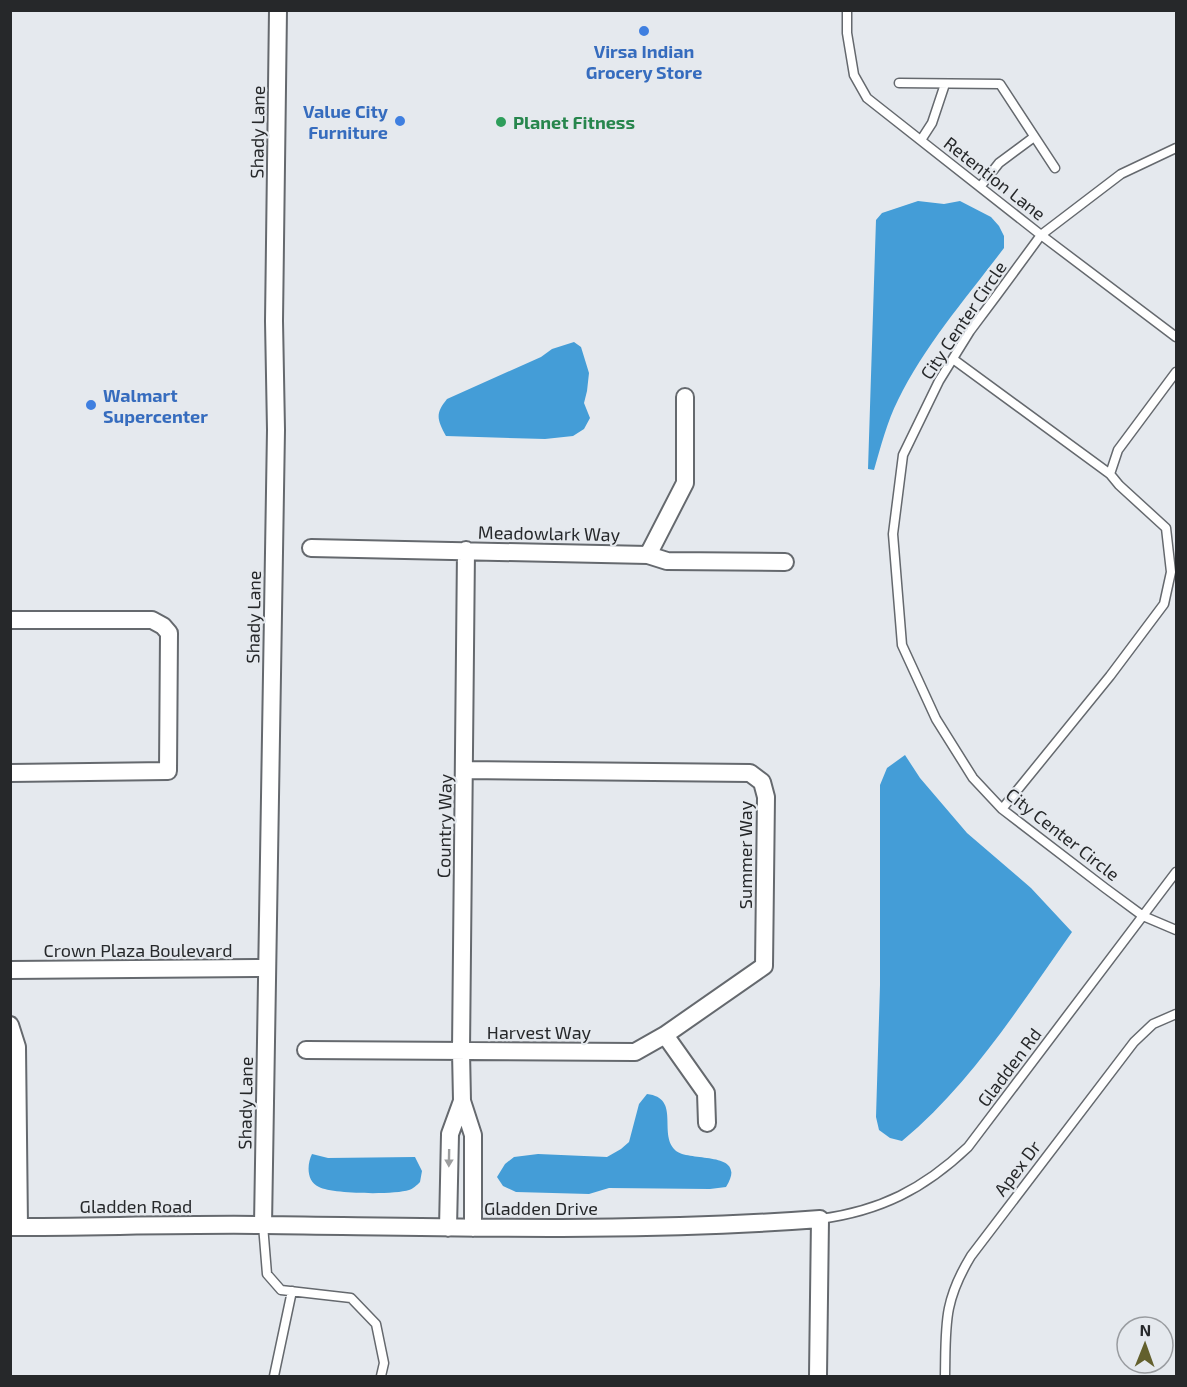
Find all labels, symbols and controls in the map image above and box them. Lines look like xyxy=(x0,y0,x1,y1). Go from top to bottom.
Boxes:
marker: Virsa Indian Grocery Store xyxy=(637,24,651,38)
place label: Virsa Indian Grocery Store xyxy=(586,40,702,83)
street label: Shady Lane xyxy=(245,85,269,179)
place label: Value City Furniture xyxy=(303,100,389,143)
place label: Planet Fitness xyxy=(513,111,635,133)
marker: Value City Furniture xyxy=(393,114,407,128)
marker: Planet Fitness xyxy=(494,115,508,129)
street label: Retention Lane xyxy=(940,131,1050,225)
street label: City Center Circle xyxy=(915,257,1011,383)
place label: Walmart Supercenter xyxy=(103,384,208,427)
marker: Walmart Supercenter xyxy=(84,398,98,412)
street label: Meadowlark Way xyxy=(478,521,621,545)
street label: Shady Lane xyxy=(241,570,265,664)
street label: Country Way xyxy=(432,773,456,878)
street label: City Center Circle xyxy=(1002,783,1124,885)
street label: Summer Way xyxy=(734,800,756,909)
street label: Crown Plaza Boulevard xyxy=(44,939,232,961)
street label: Harvest Way xyxy=(487,1021,592,1043)
street label: Gladden Rd xyxy=(972,1023,1046,1111)
street label: Shady Lane xyxy=(233,1056,257,1150)
street label: Apex Dr xyxy=(989,1136,1045,1200)
one-way arrow xyxy=(445,1148,454,1167)
street label: Gladden Road xyxy=(80,1195,192,1217)
street label: Gladden Drive xyxy=(484,1197,598,1219)
north arrow xyxy=(1115,1315,1175,1375)
text: N xyxy=(1139,1320,1151,1339)

